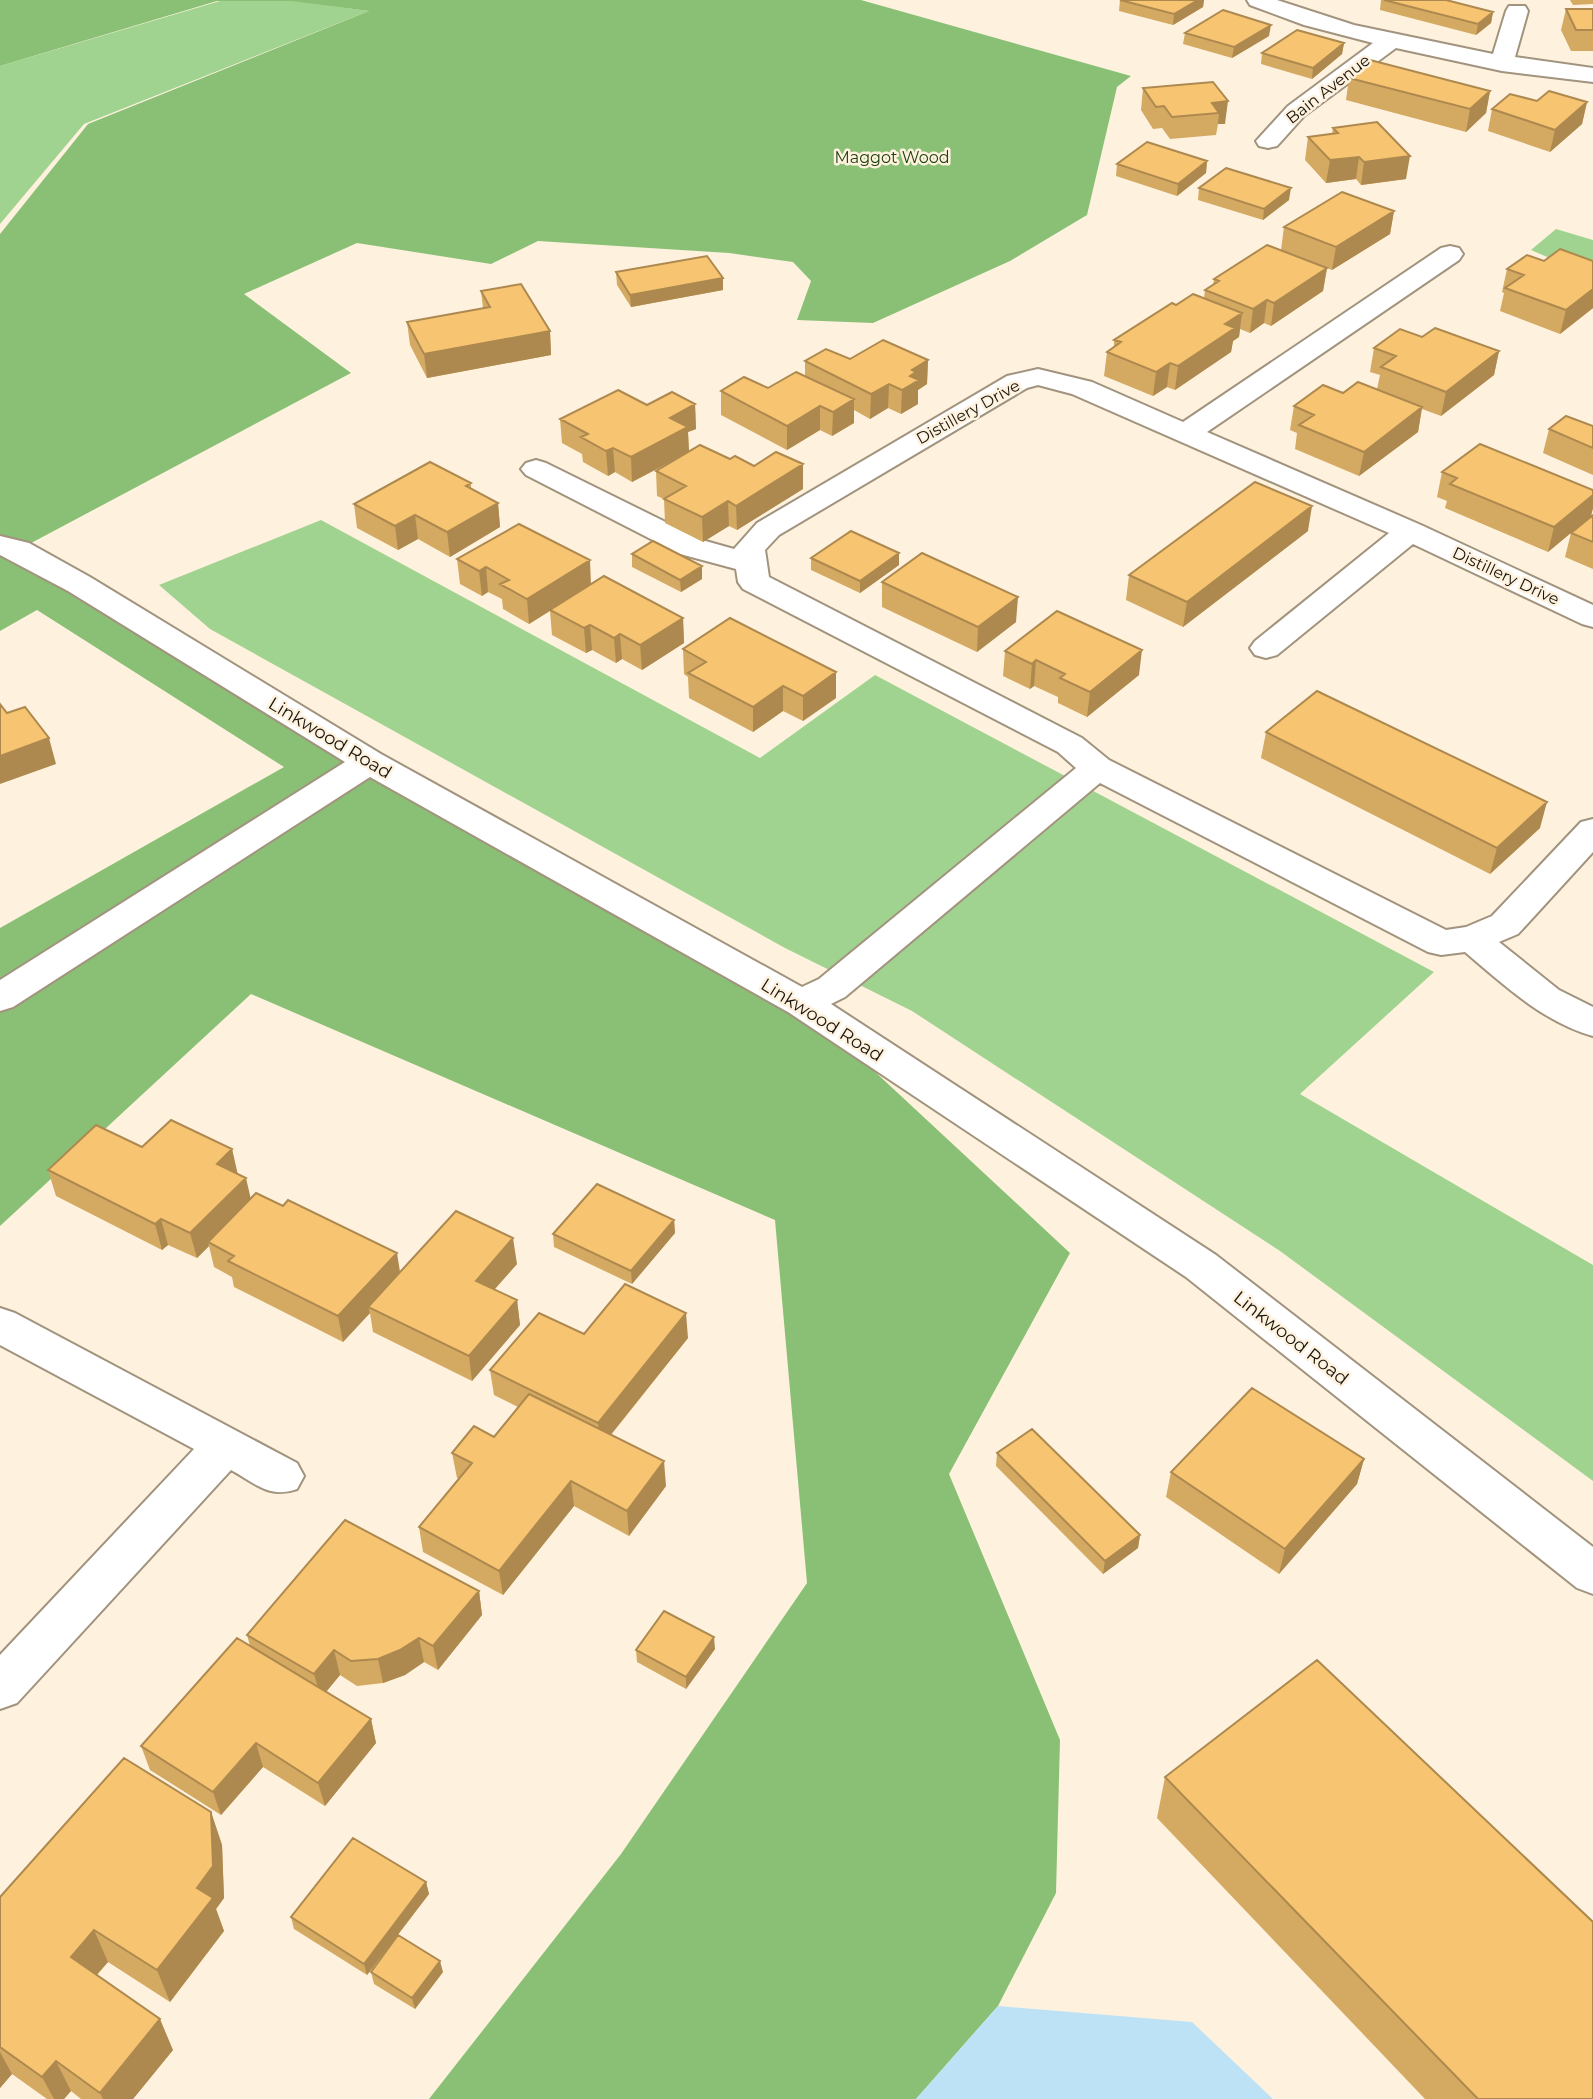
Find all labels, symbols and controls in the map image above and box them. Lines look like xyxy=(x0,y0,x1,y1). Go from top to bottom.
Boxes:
street label: Bain Avenue xyxy=(1282,50,1374,128)
park label: Maggot Wood xyxy=(834,148,950,167)
street label: Distillery Drive xyxy=(913,376,1023,448)
street label: Distillery Drive xyxy=(1450,543,1562,609)
street label: Linkwood Road xyxy=(264,693,396,783)
street label: Linkwood Road xyxy=(757,974,887,1066)
street label: Linkwood Road xyxy=(1229,1286,1353,1390)

